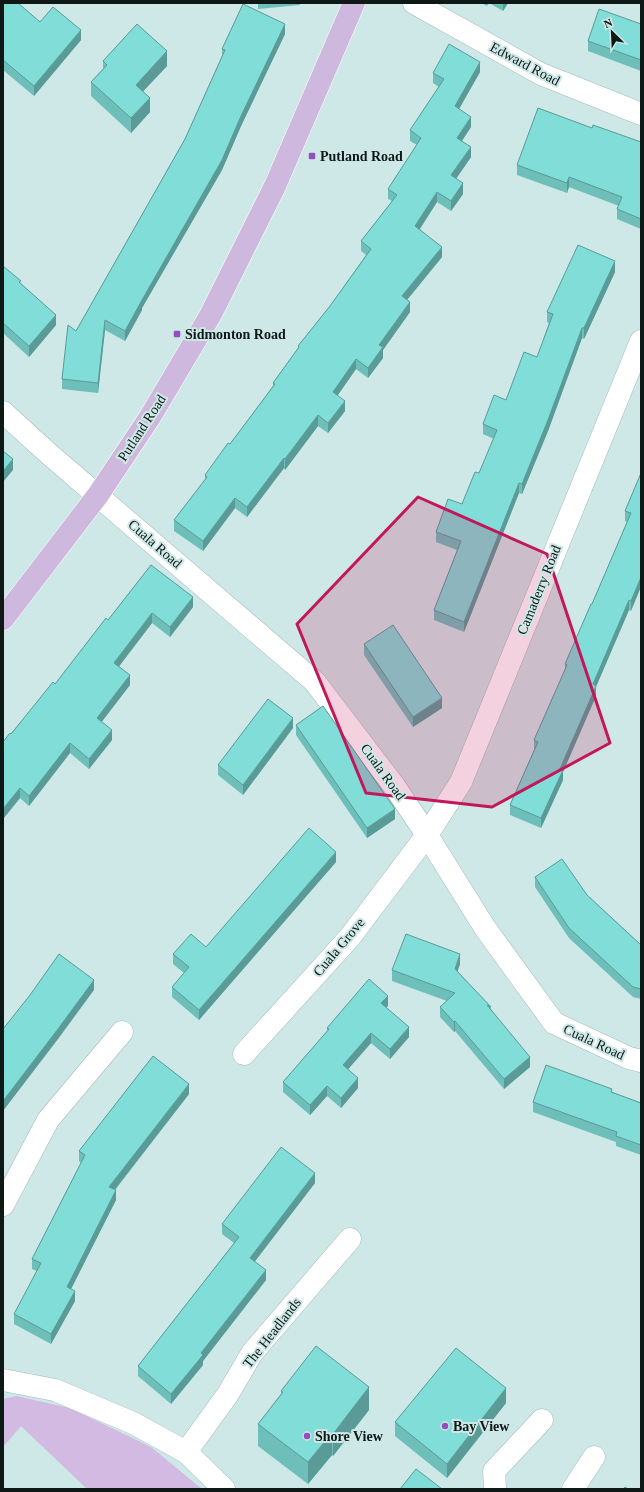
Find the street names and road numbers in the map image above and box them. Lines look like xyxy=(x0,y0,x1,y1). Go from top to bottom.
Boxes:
street label: Edward Road xyxy=(488,39,562,89)
street label: Putland Road xyxy=(115,392,169,464)
street label: Cuala Road xyxy=(125,517,185,571)
street label: Camaderry Road xyxy=(514,543,564,637)
street label: Cuala Road xyxy=(358,741,408,803)
street label: Cuala Grove xyxy=(310,915,368,979)
street label: Cuala Road xyxy=(561,1021,627,1063)
street label: The Headlands xyxy=(240,1295,304,1371)

